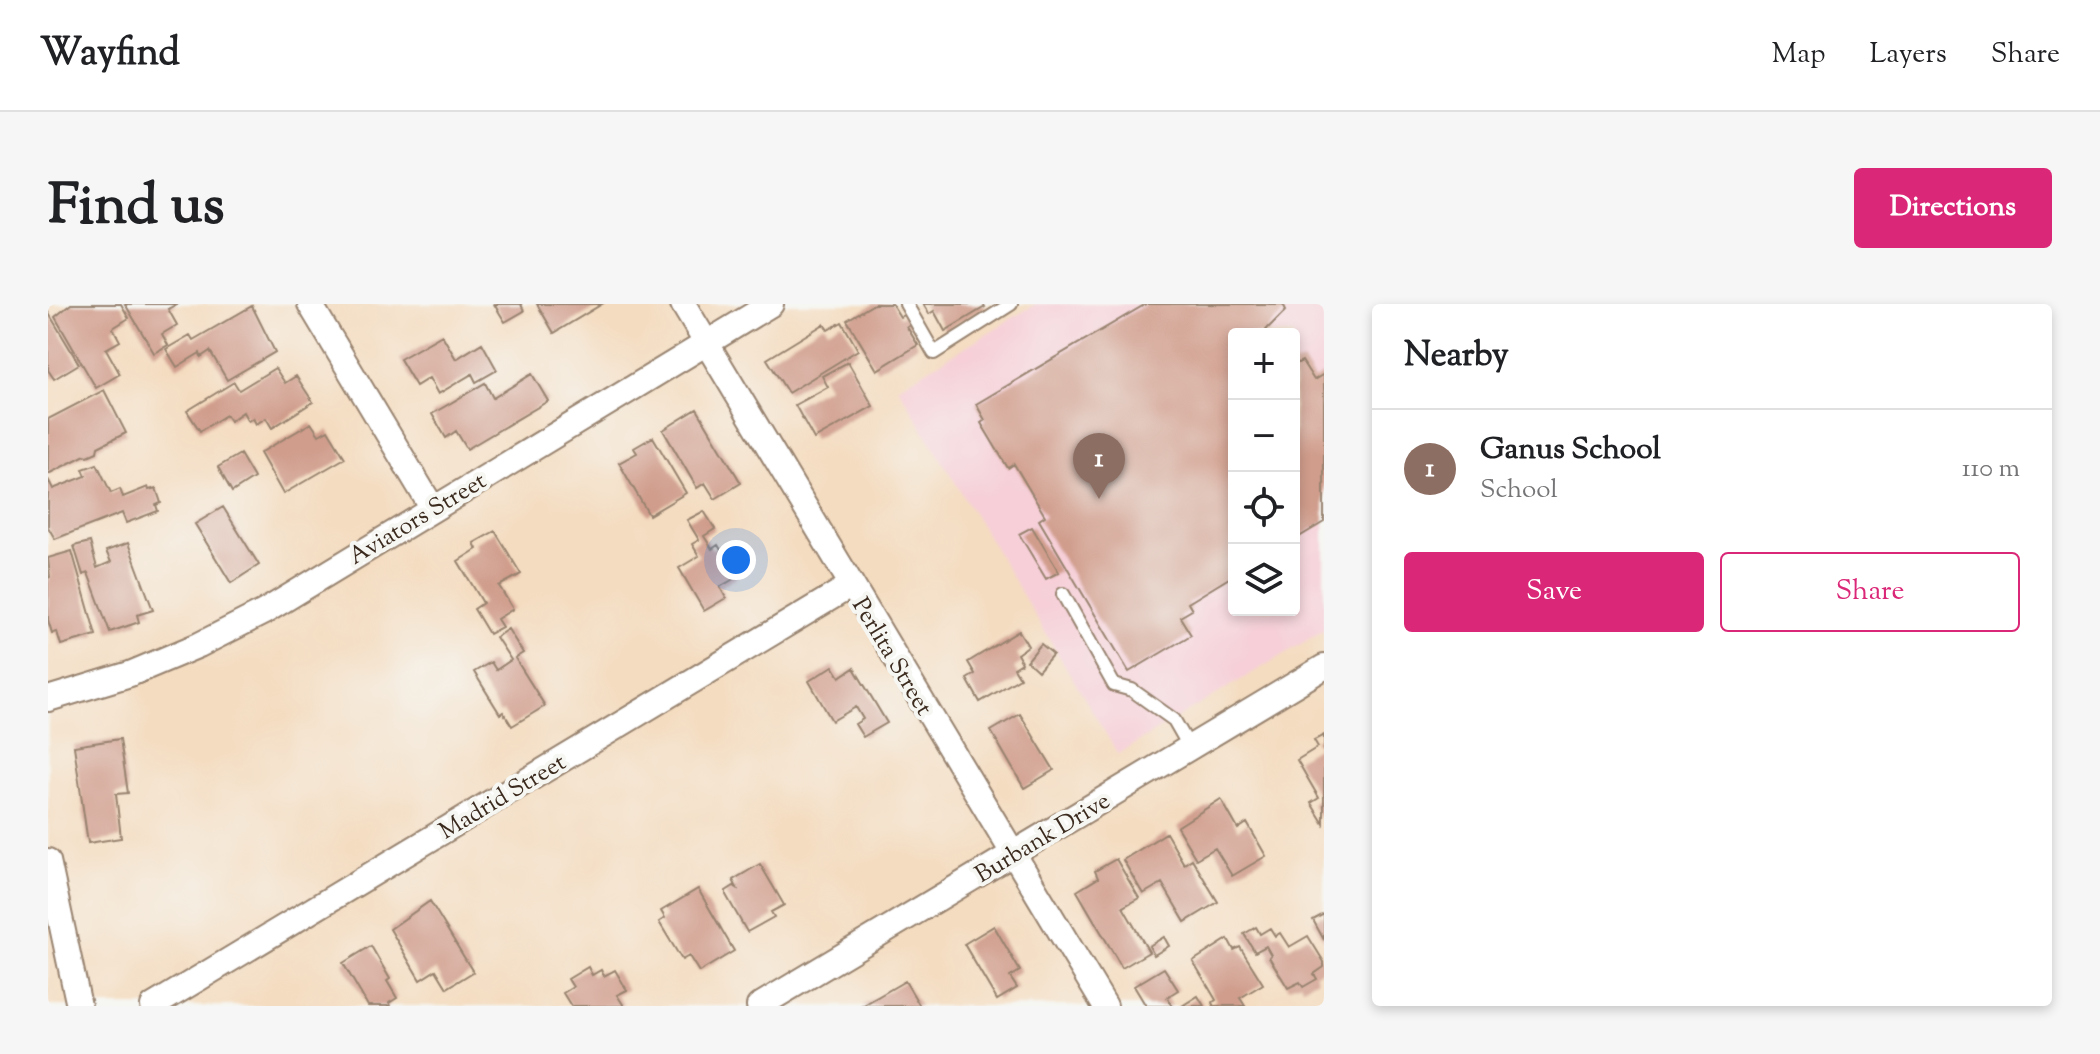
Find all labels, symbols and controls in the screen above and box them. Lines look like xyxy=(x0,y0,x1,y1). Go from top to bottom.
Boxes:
text: Wayfind xyxy=(40,28,180,82)
text: Map xyxy=(1772,35,1825,75)
text: Layers xyxy=(1869,35,1947,75)
text: Share xyxy=(1991,35,2060,75)
text: Find us xyxy=(48,168,224,249)
button: Directions xyxy=(1854,168,2052,248)
map controls xyxy=(1228,328,1300,616)
button: + xyxy=(1228,328,1300,400)
text: Nearby xyxy=(1404,332,1509,381)
button: − xyxy=(1228,400,1300,472)
text: Ganus School xyxy=(1480,429,1661,472)
pin: 1 xyxy=(1073,433,1125,499)
text: 1 xyxy=(1426,451,1434,488)
text: 110 m xyxy=(1962,451,2020,488)
street label: Aviators Street xyxy=(343,465,493,574)
button: locate xyxy=(1228,472,1300,544)
text: School xyxy=(1480,472,1558,509)
your location xyxy=(716,540,756,580)
button: layers xyxy=(1228,544,1300,616)
button: Save xyxy=(1404,552,1704,632)
button: Share xyxy=(1720,552,2020,632)
street label: Perlita Street xyxy=(843,592,940,722)
street label: Madrid Street xyxy=(433,746,573,849)
street label: Burbank Drive xyxy=(969,785,1117,892)

